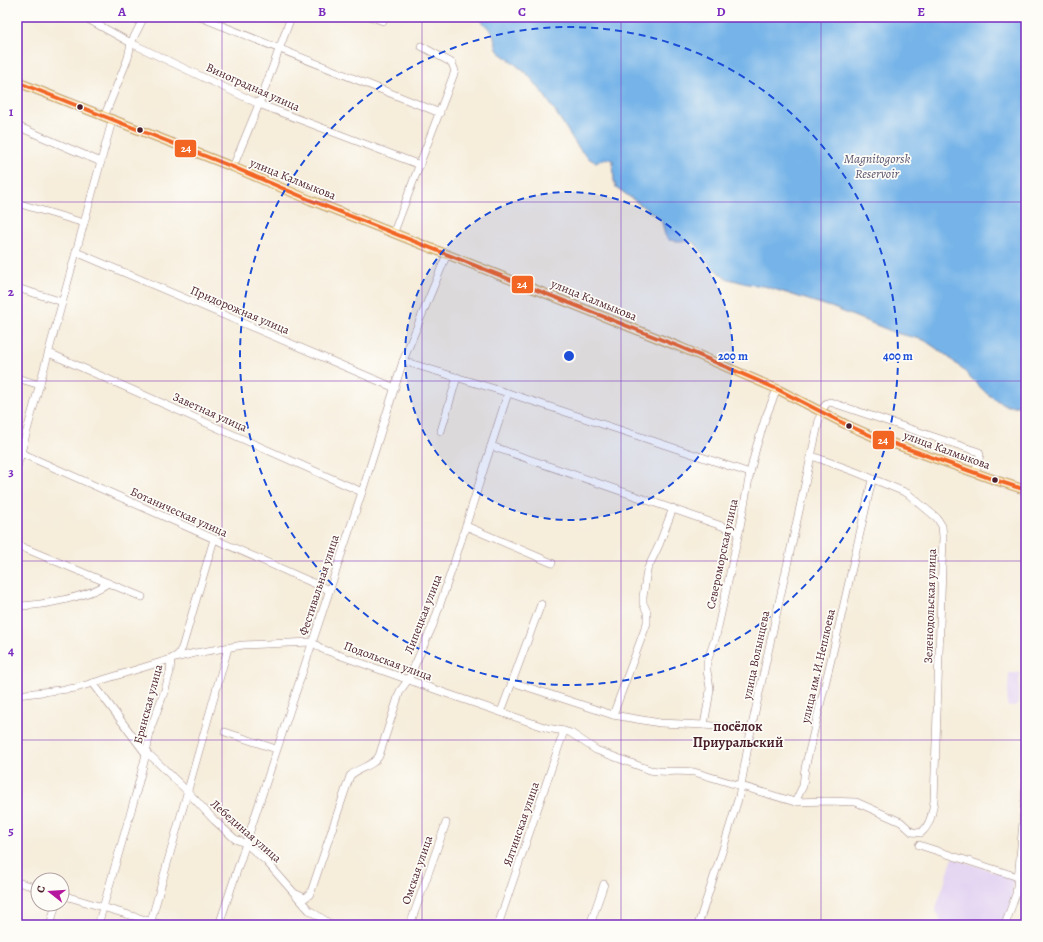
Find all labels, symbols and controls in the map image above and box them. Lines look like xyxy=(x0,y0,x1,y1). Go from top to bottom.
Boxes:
text: A xyxy=(117,3,127,20)
text: B xyxy=(318,3,326,20)
text: C xyxy=(518,3,526,20)
text: D xyxy=(716,3,726,20)
text: E xyxy=(917,3,925,20)
street label: Виноградная улица xyxy=(204,59,303,115)
unlabelled marker xyxy=(75,102,85,112)
text: 1 xyxy=(9,103,14,120)
unlabelled marker xyxy=(135,125,145,135)
line badge: 24 xyxy=(174,139,197,158)
text: 24 xyxy=(181,141,191,156)
water label: Magnitogorsk Reservoir xyxy=(844,150,910,182)
street label: улица Калмыкова xyxy=(247,154,339,204)
line badge: 24 xyxy=(511,275,534,294)
street label: улица Калмыкова xyxy=(548,275,640,325)
text: 24 xyxy=(517,277,527,292)
street label: Придорожная улица xyxy=(188,282,292,338)
text: 2 xyxy=(8,283,15,300)
text: 200 m xyxy=(718,348,748,364)
text: 400 m xyxy=(883,348,913,364)
centre of rings xyxy=(562,349,576,363)
street label: Заветная улица xyxy=(170,388,250,436)
unlabelled marker xyxy=(844,421,854,431)
street label: улица Калмыкова xyxy=(900,427,993,473)
line badge: 24 xyxy=(872,430,895,450)
text: 24 xyxy=(878,433,888,448)
text: 3 xyxy=(8,463,14,480)
unlabelled marker xyxy=(990,475,1000,485)
street label: Ботаническая улица xyxy=(128,483,231,541)
street label: Североморская улица xyxy=(703,497,742,611)
street label: Фестивальная улица xyxy=(295,532,343,638)
street label: Зеленодольская улица xyxy=(920,548,940,664)
street label: Липецкая улица xyxy=(400,571,446,656)
street label: улица им.И.Неплюева xyxy=(797,607,839,726)
street label: улица Волынцева xyxy=(739,609,773,702)
street label: Подольская улица xyxy=(342,638,435,685)
text: 4 xyxy=(8,642,14,659)
street label: Брянская улица xyxy=(130,662,166,745)
district label: посёлок Приуральский xyxy=(693,717,783,752)
street label: Ялтинская улица xyxy=(499,779,543,868)
street label: Лебединая улица xyxy=(207,796,285,867)
text: 5 xyxy=(8,822,14,839)
street label: Омская улица xyxy=(398,833,436,907)
north arrow xyxy=(30,872,70,912)
text: С xyxy=(33,884,49,895)

